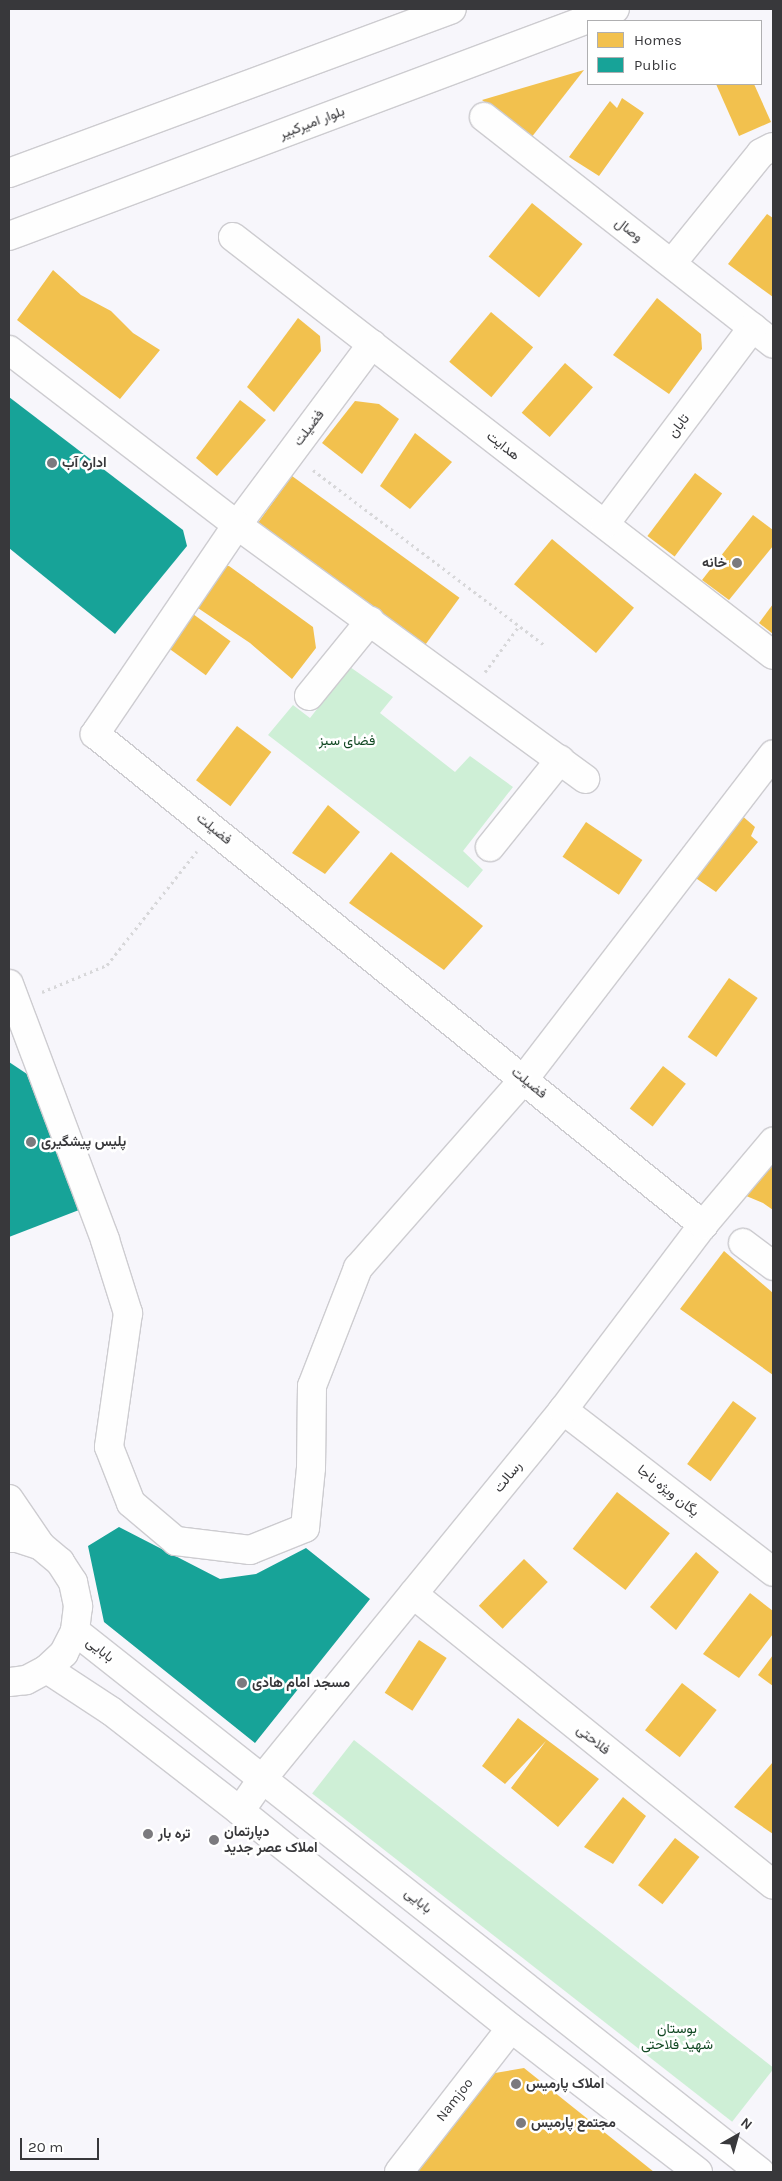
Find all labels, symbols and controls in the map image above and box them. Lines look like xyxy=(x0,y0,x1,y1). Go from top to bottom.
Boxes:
legend xyxy=(587,20,762,85)
text: Homes xyxy=(634,31,682,49)
text: Public xyxy=(634,56,677,74)
street label: بلوار امیرکبیر xyxy=(277,103,347,143)
street label: وصال xyxy=(612,214,646,246)
street label: فضیلت xyxy=(290,407,328,449)
street label: تابان xyxy=(665,411,693,441)
street label: هدایت xyxy=(483,428,523,464)
place label: اداره آب xyxy=(62,455,107,471)
marker: اداره آب xyxy=(46,457,58,469)
place label: خانه xyxy=(702,555,727,571)
marker: خانه xyxy=(731,557,743,569)
park label: فضای سبز xyxy=(319,733,375,749)
street label: فضیلت xyxy=(193,810,235,848)
street label: فضیلت xyxy=(508,1064,550,1102)
place label: پلیس پیشگیری xyxy=(41,1134,126,1150)
marker: پلیس پیشگیری xyxy=(25,1136,37,1148)
street label: رسالت xyxy=(490,1458,526,1496)
street label: یگان ویژه ناجا xyxy=(634,1462,702,1520)
street label: بابایی xyxy=(83,1634,117,1666)
place label: مسجد امام هادی xyxy=(252,1675,350,1691)
marker: مسجد امام هادی xyxy=(236,1677,248,1689)
street label: فلاحتی xyxy=(573,1721,613,1759)
place label: دپارتمان املاک عصر جدید xyxy=(224,1824,318,1856)
place label: تره بار xyxy=(158,1826,190,1842)
marker: تره بار xyxy=(142,1828,154,1840)
marker: دپارتمان املاک عصر جدید xyxy=(208,1834,220,1846)
street label: بابایی xyxy=(401,1885,435,1917)
park label: بوستان شهید فلاحتی xyxy=(641,2021,713,2054)
street label: Namjoo xyxy=(433,2075,477,2125)
place label: املاک پارمیس xyxy=(526,2076,604,2092)
marker: املاک پارمیس xyxy=(510,2078,522,2090)
north arrow xyxy=(712,2111,762,2161)
text: N xyxy=(737,2114,756,2134)
place label: مجتمع پارمیس xyxy=(531,2115,616,2131)
marker: مجتمع پارمیس xyxy=(515,2117,527,2129)
scale bar xyxy=(22,2128,101,2160)
text: 20 m xyxy=(28,2138,63,2156)

